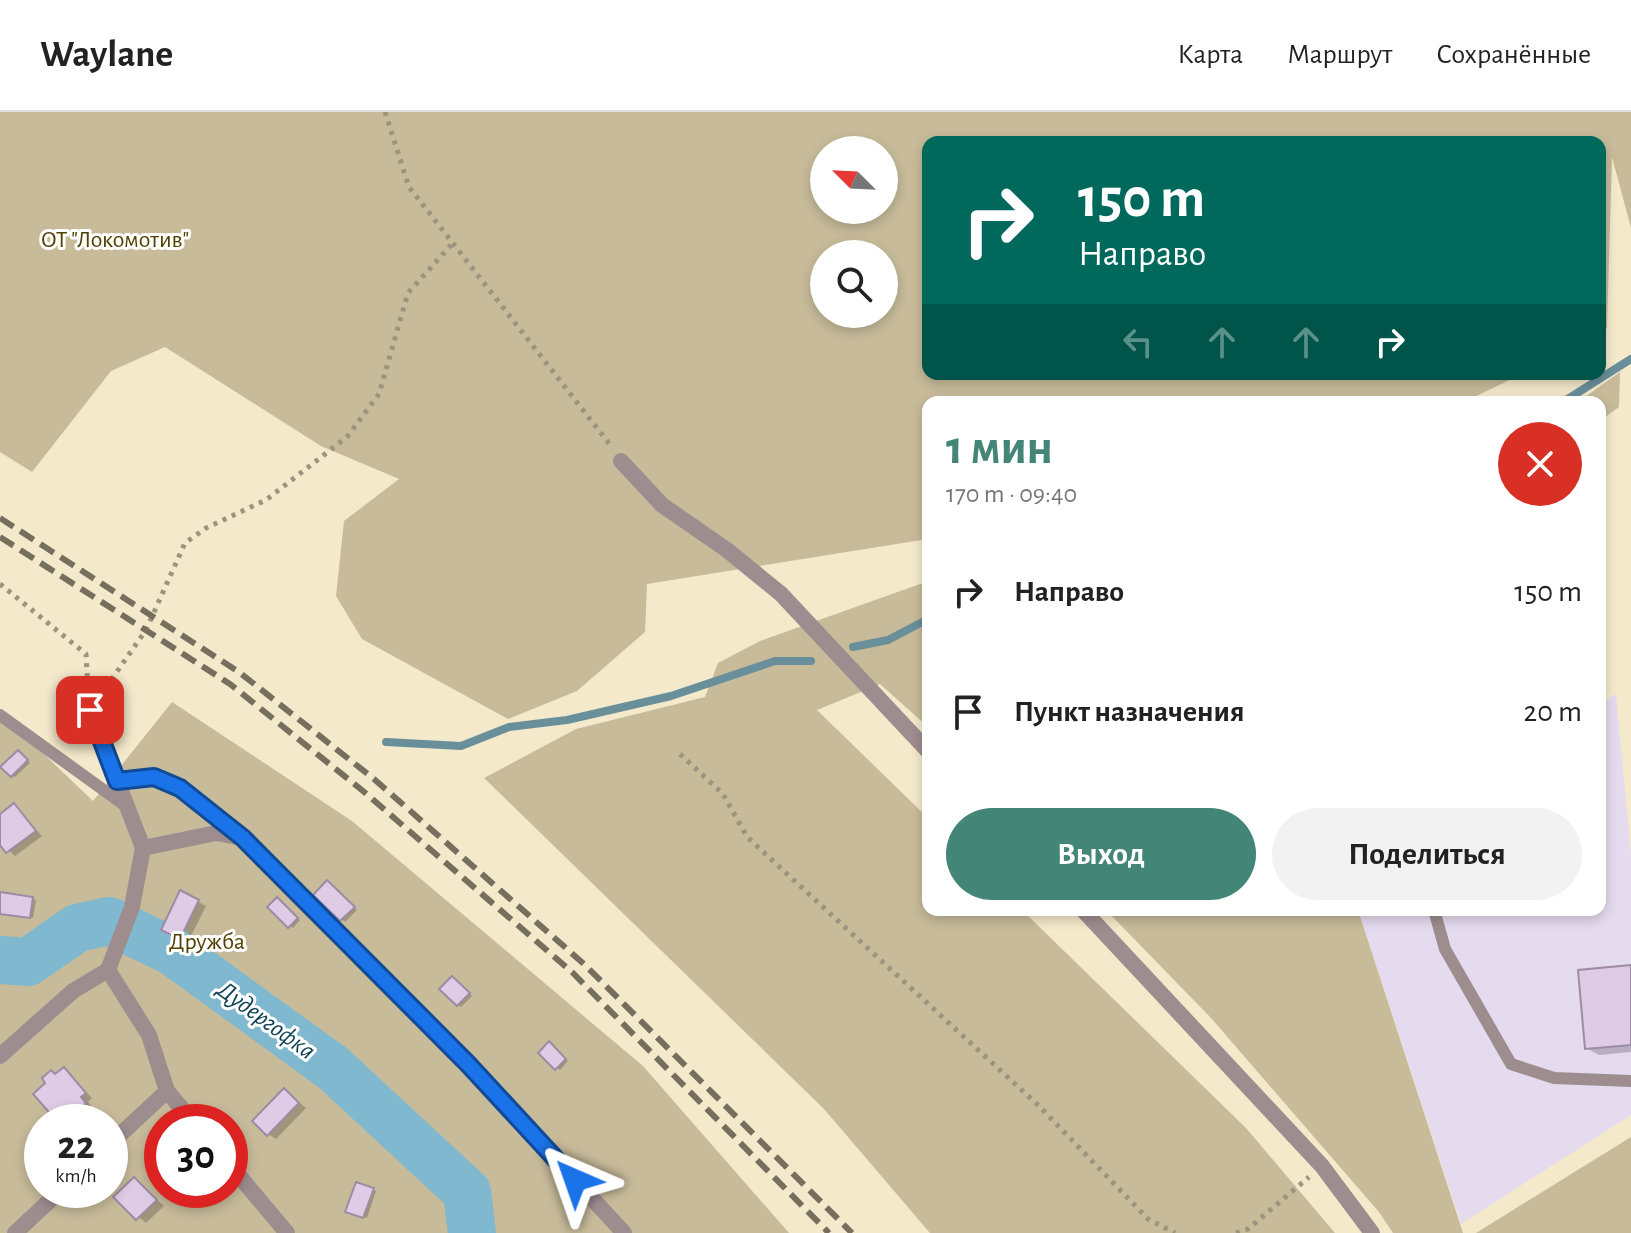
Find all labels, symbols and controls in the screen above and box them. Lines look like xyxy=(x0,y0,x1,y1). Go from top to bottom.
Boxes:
text: Waylane xyxy=(40,36,173,74)
text: Карта xyxy=(1177,41,1243,69)
text: Маршрут xyxy=(1287,41,1392,69)
text: Сохранённые xyxy=(1436,41,1591,69)
north arrow xyxy=(810,136,898,224)
map controls xyxy=(810,136,898,328)
icon: right xyxy=(946,168,1050,272)
text: 150 m xyxy=(1078,171,1205,227)
park label: ОТ "Локомотив" xyxy=(41,228,189,252)
text: Направо xyxy=(1078,236,1206,272)
button: search xyxy=(810,240,898,328)
icon: left xyxy=(1116,320,1160,364)
icon: ahead xyxy=(1200,320,1244,364)
icon: ahead xyxy=(1284,320,1328,364)
icon: right xyxy=(1368,320,1412,364)
button: close xyxy=(1498,422,1582,506)
text: 1 мин xyxy=(946,425,1053,473)
text: 170 m · 09:40 xyxy=(946,481,1077,507)
icon: right xyxy=(946,570,990,614)
text: Направо xyxy=(1014,577,1124,607)
text: 150 m xyxy=(1514,577,1582,607)
pin xyxy=(56,676,124,744)
icon: arrive xyxy=(68,688,112,732)
icon: arrive xyxy=(946,690,990,734)
text: Пункт назначения xyxy=(1014,697,1245,727)
text: 20 m xyxy=(1524,697,1582,727)
button: Выход xyxy=(946,808,1256,900)
button: Поделиться xyxy=(1272,808,1582,900)
park label: Дружба xyxy=(169,930,245,954)
water label: Дудергофка xyxy=(211,975,320,1064)
speed limit sign: 30 xyxy=(144,1104,248,1208)
text: 22 xyxy=(57,1126,95,1166)
position arrow xyxy=(533,1138,617,1222)
text: km/h xyxy=(55,1166,97,1186)

